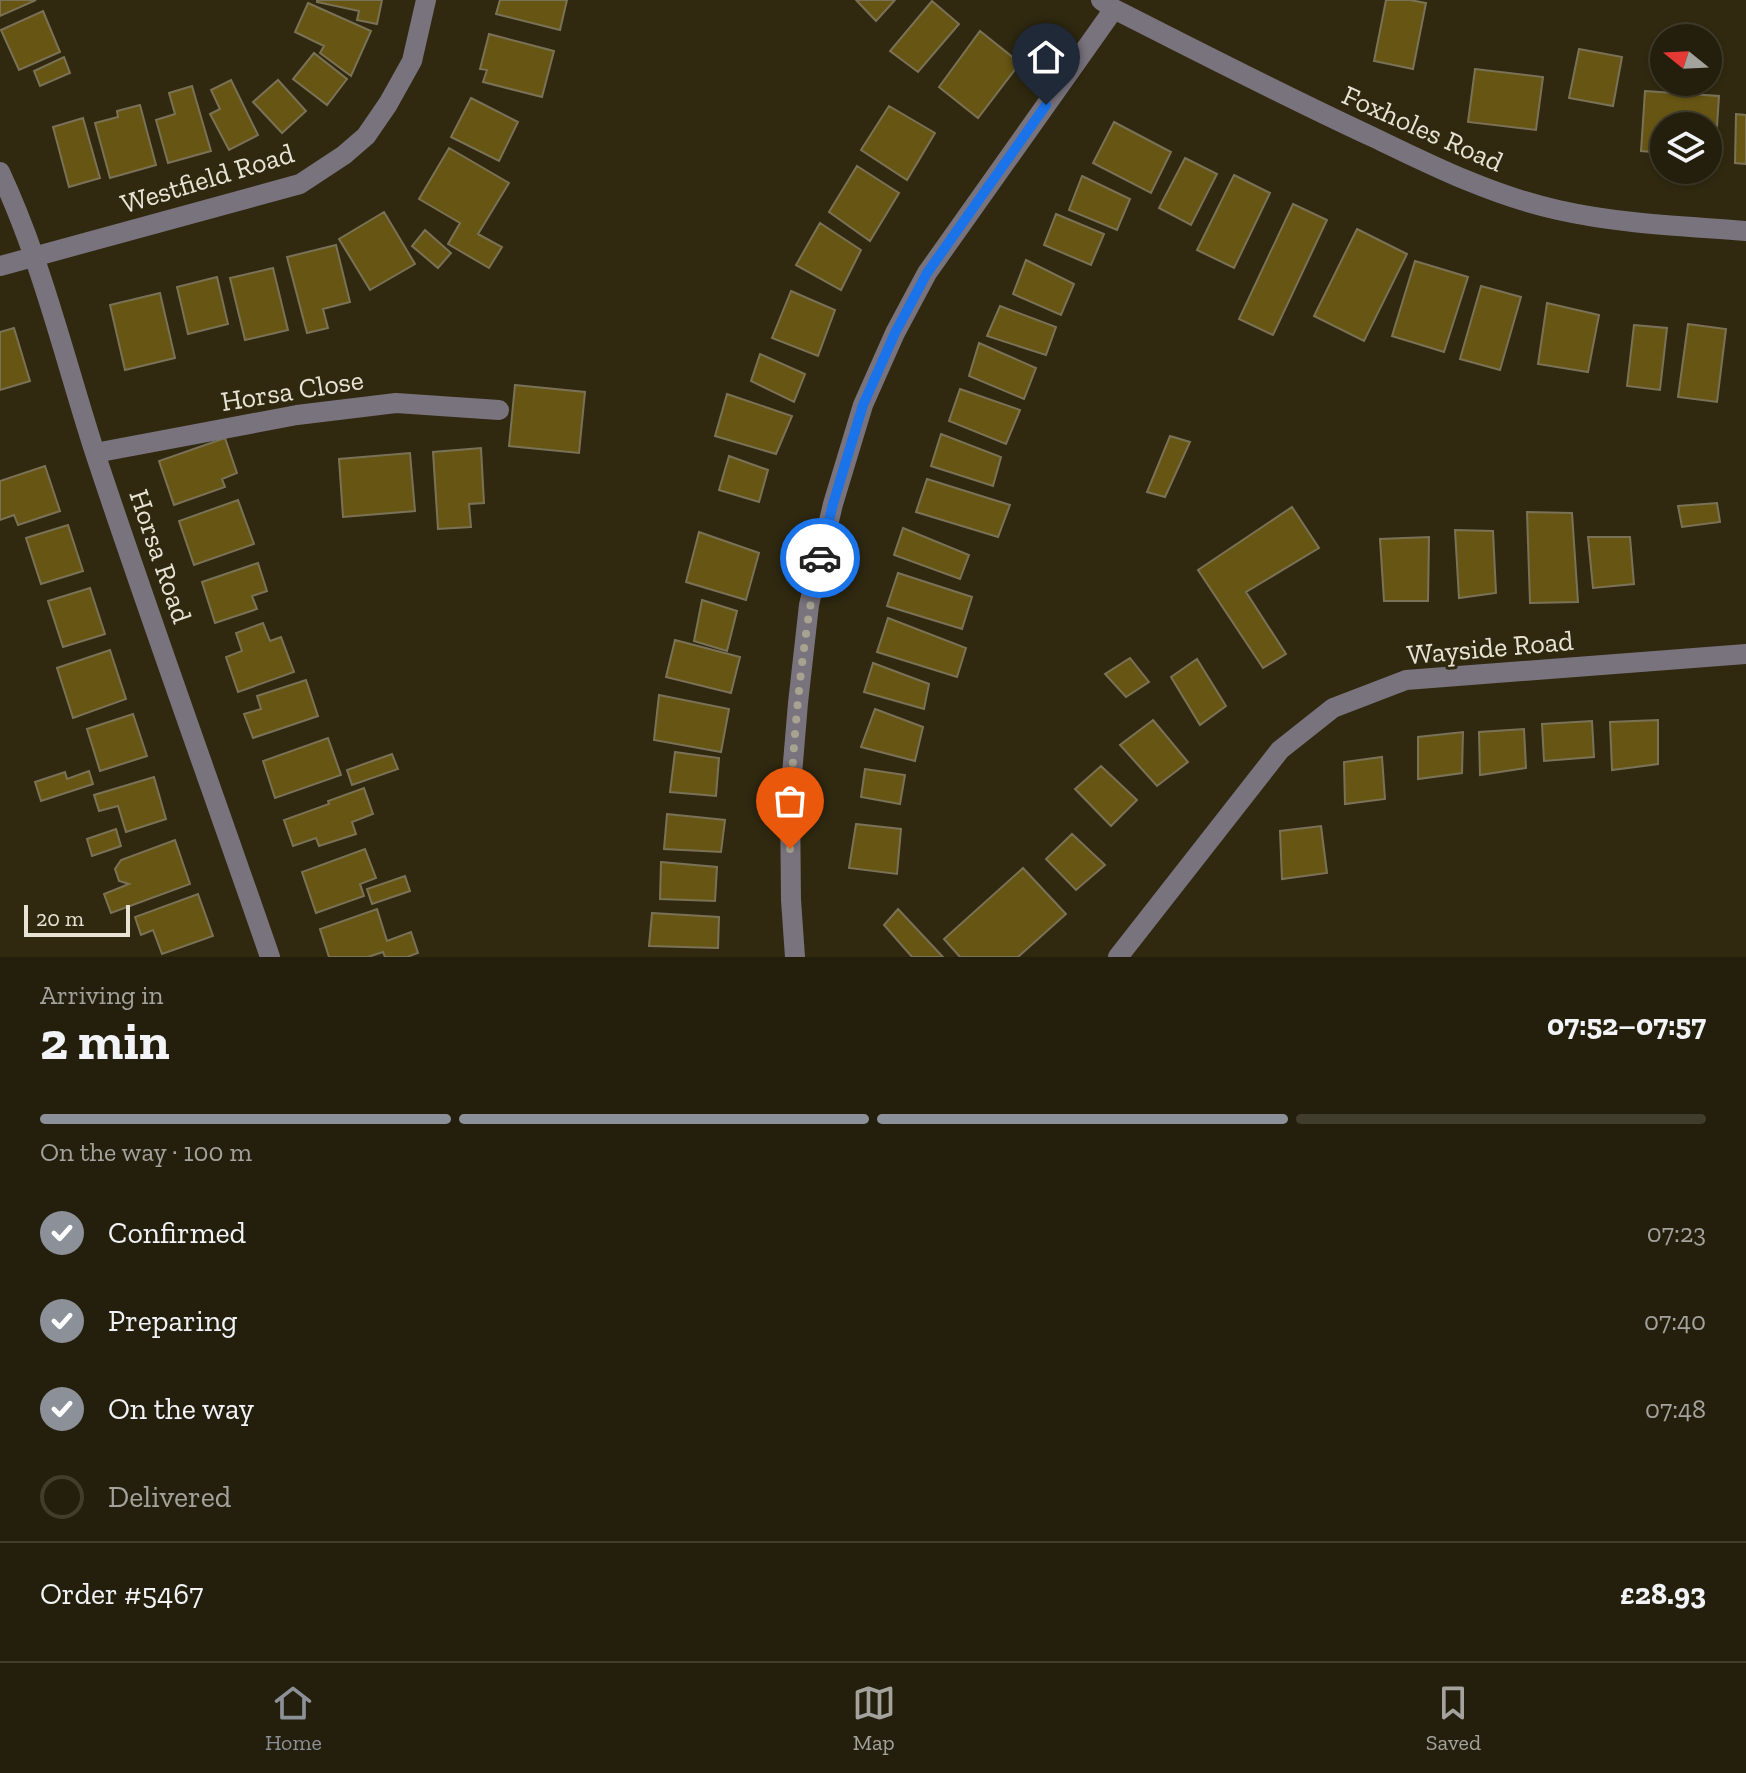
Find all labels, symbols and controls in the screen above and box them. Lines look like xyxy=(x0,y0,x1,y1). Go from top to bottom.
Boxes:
pin xyxy=(1012,23,1080,105)
north arrow xyxy=(1650,24,1722,96)
map controls xyxy=(1650,24,1722,184)
icon: home xyxy=(1024,35,1068,79)
street label: Foxholes Road xyxy=(1337,78,1508,179)
button: layers xyxy=(1650,112,1722,184)
street label: Westfield Road xyxy=(117,137,298,220)
street label: Horsa Close xyxy=(218,363,366,418)
street label: Horsa Road xyxy=(122,485,199,627)
courier xyxy=(780,518,860,598)
icon: car xyxy=(798,536,842,580)
street label: Wayside Road xyxy=(1405,624,1575,671)
pin xyxy=(756,767,824,849)
icon: bag xyxy=(768,779,812,823)
scale bar xyxy=(24,901,130,937)
text: 20 m xyxy=(36,905,84,932)
text: Arriving in xyxy=(40,979,163,1011)
text: 07:52–07:57 xyxy=(1547,1007,1706,1043)
text: 2 min xyxy=(40,1010,170,1072)
text: On the way · 100 m xyxy=(40,1136,252,1168)
icon: check xyxy=(40,1211,84,1255)
text: Confirmed xyxy=(108,1215,246,1251)
text: 07:23 xyxy=(1647,1217,1706,1249)
icon: check xyxy=(40,1299,84,1343)
text: Preparing xyxy=(108,1303,238,1339)
text: 07:40 xyxy=(1644,1305,1706,1337)
icon: check xyxy=(40,1387,84,1431)
text: On the way xyxy=(108,1391,254,1427)
text: 07:48 xyxy=(1645,1393,1706,1425)
text: Delivered xyxy=(108,1479,231,1515)
text: Order #5467 xyxy=(40,1576,203,1612)
text: £28.93 xyxy=(1620,1576,1706,1612)
tab: Home xyxy=(265,1681,322,1756)
tab: Map xyxy=(852,1681,896,1756)
tab: Saved xyxy=(1426,1681,1481,1756)

